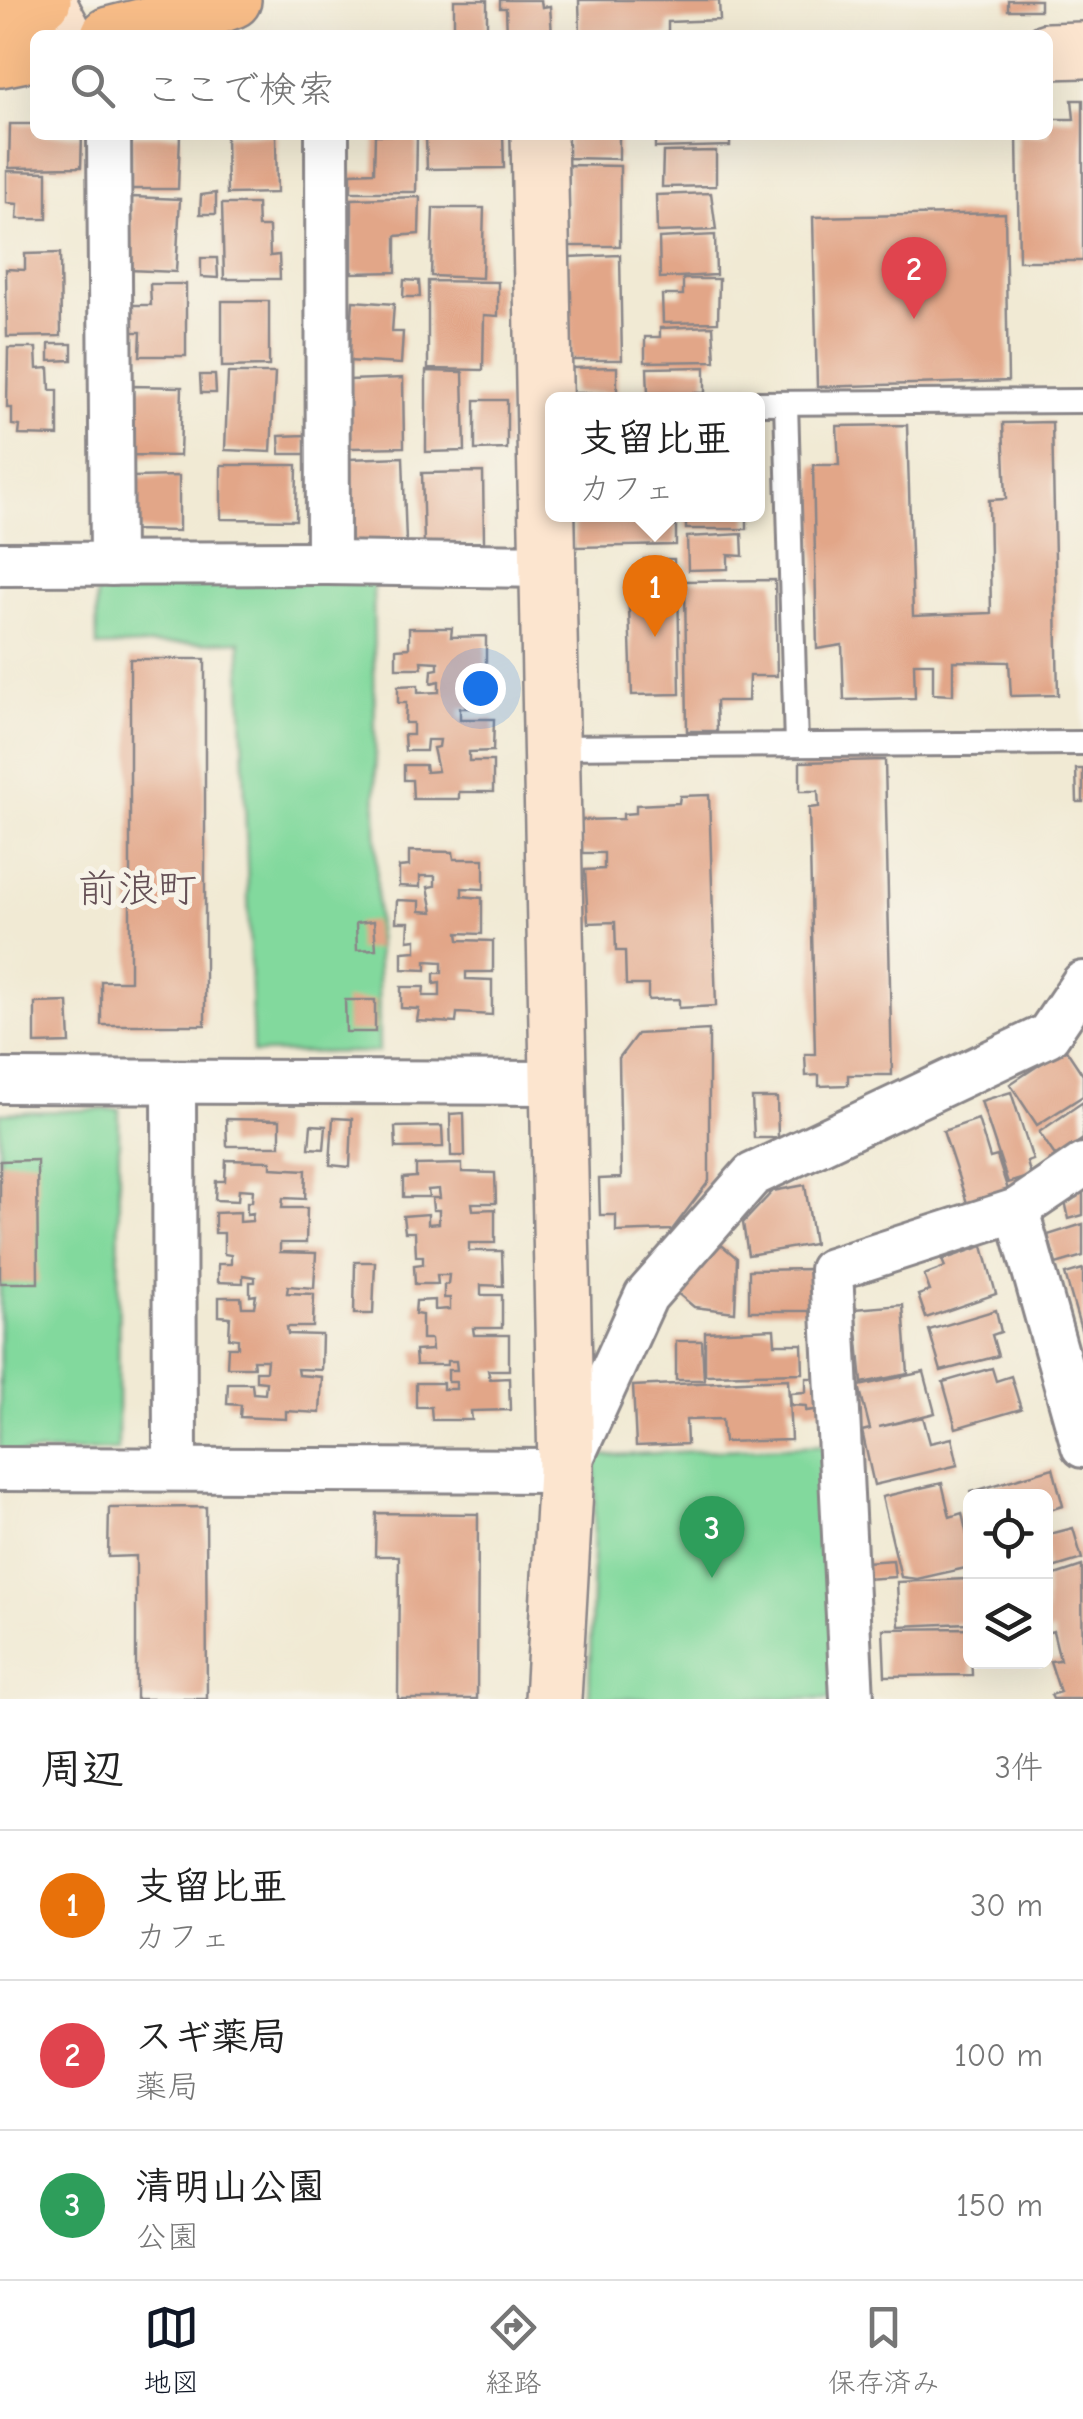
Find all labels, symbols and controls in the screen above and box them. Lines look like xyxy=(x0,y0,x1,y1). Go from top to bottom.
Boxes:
search box xyxy=(30,30,1053,140)
icon: search xyxy=(65,58,120,113)
text: ここで検索 xyxy=(145,68,335,112)
pin: 2 xyxy=(882,236,946,319)
popup xyxy=(545,392,765,522)
text: 支留比亜 xyxy=(579,417,731,461)
text: カフェ xyxy=(579,470,675,507)
pin: 1 xyxy=(622,554,688,637)
your location xyxy=(455,663,506,714)
district label: 前浪町 xyxy=(77,866,197,912)
map controls xyxy=(963,1489,1053,1669)
button: locate xyxy=(963,1489,1053,1579)
pin: 3 xyxy=(680,1496,744,1578)
button: layers xyxy=(963,1579,1053,1669)
text: 周辺 xyxy=(40,1745,124,1794)
text: 3件 xyxy=(995,1749,1043,1786)
text: 支留比亜 xyxy=(135,1865,287,1909)
text: 1 xyxy=(66,1887,79,1924)
text: 30 m xyxy=(970,1887,1043,1924)
text: カフェ xyxy=(135,1918,231,1955)
text: スギ薬局 xyxy=(135,2015,287,2059)
text: 2 xyxy=(65,2037,80,2074)
text: 100 m xyxy=(954,2037,1043,2074)
text: 薬局 xyxy=(135,2068,199,2105)
text: 清明山公園 xyxy=(135,2165,325,2209)
text: 3 xyxy=(65,2187,80,2224)
text: 150 m xyxy=(956,2187,1043,2224)
text: 公園 xyxy=(135,2218,199,2255)
tab: 地図 xyxy=(143,2300,199,2400)
tab: 経路 xyxy=(485,2300,542,2400)
tab: 保存済み xyxy=(828,2300,940,2400)

